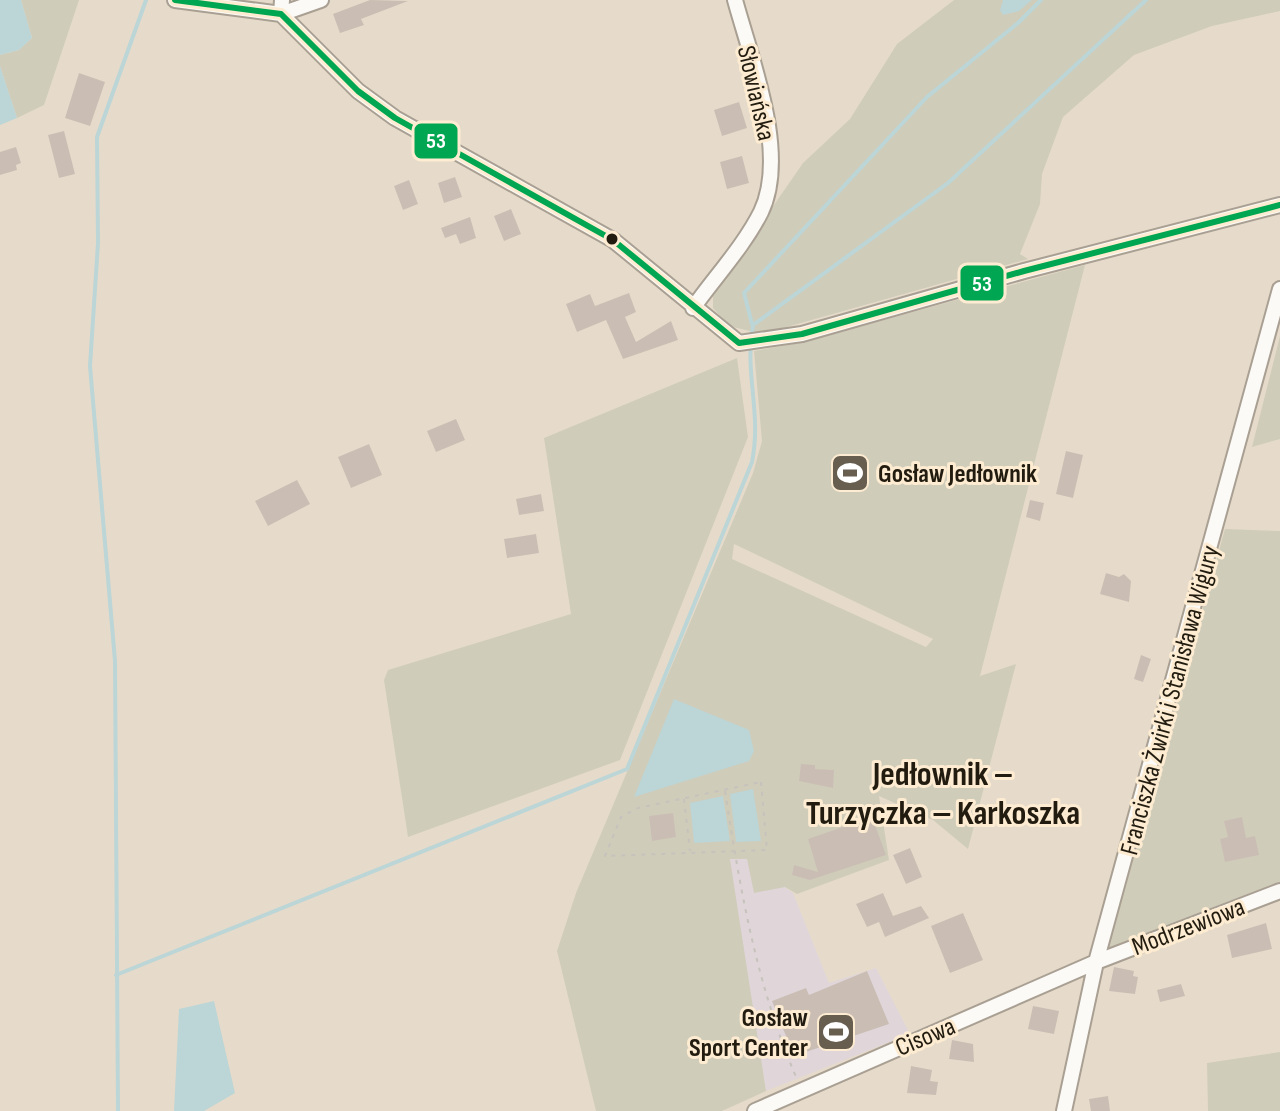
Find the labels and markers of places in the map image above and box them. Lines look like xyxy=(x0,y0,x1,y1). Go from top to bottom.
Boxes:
unlabelled marker xyxy=(604,231,620,247)
sports icon: Gosław Jedłownik xyxy=(829,452,871,494)
place label: Gosław Jedłownik xyxy=(878,459,1037,490)
place label: Gosław Sport Center xyxy=(689,1003,808,1064)
sports icon: Gosław Sport Center xyxy=(815,1011,857,1053)

